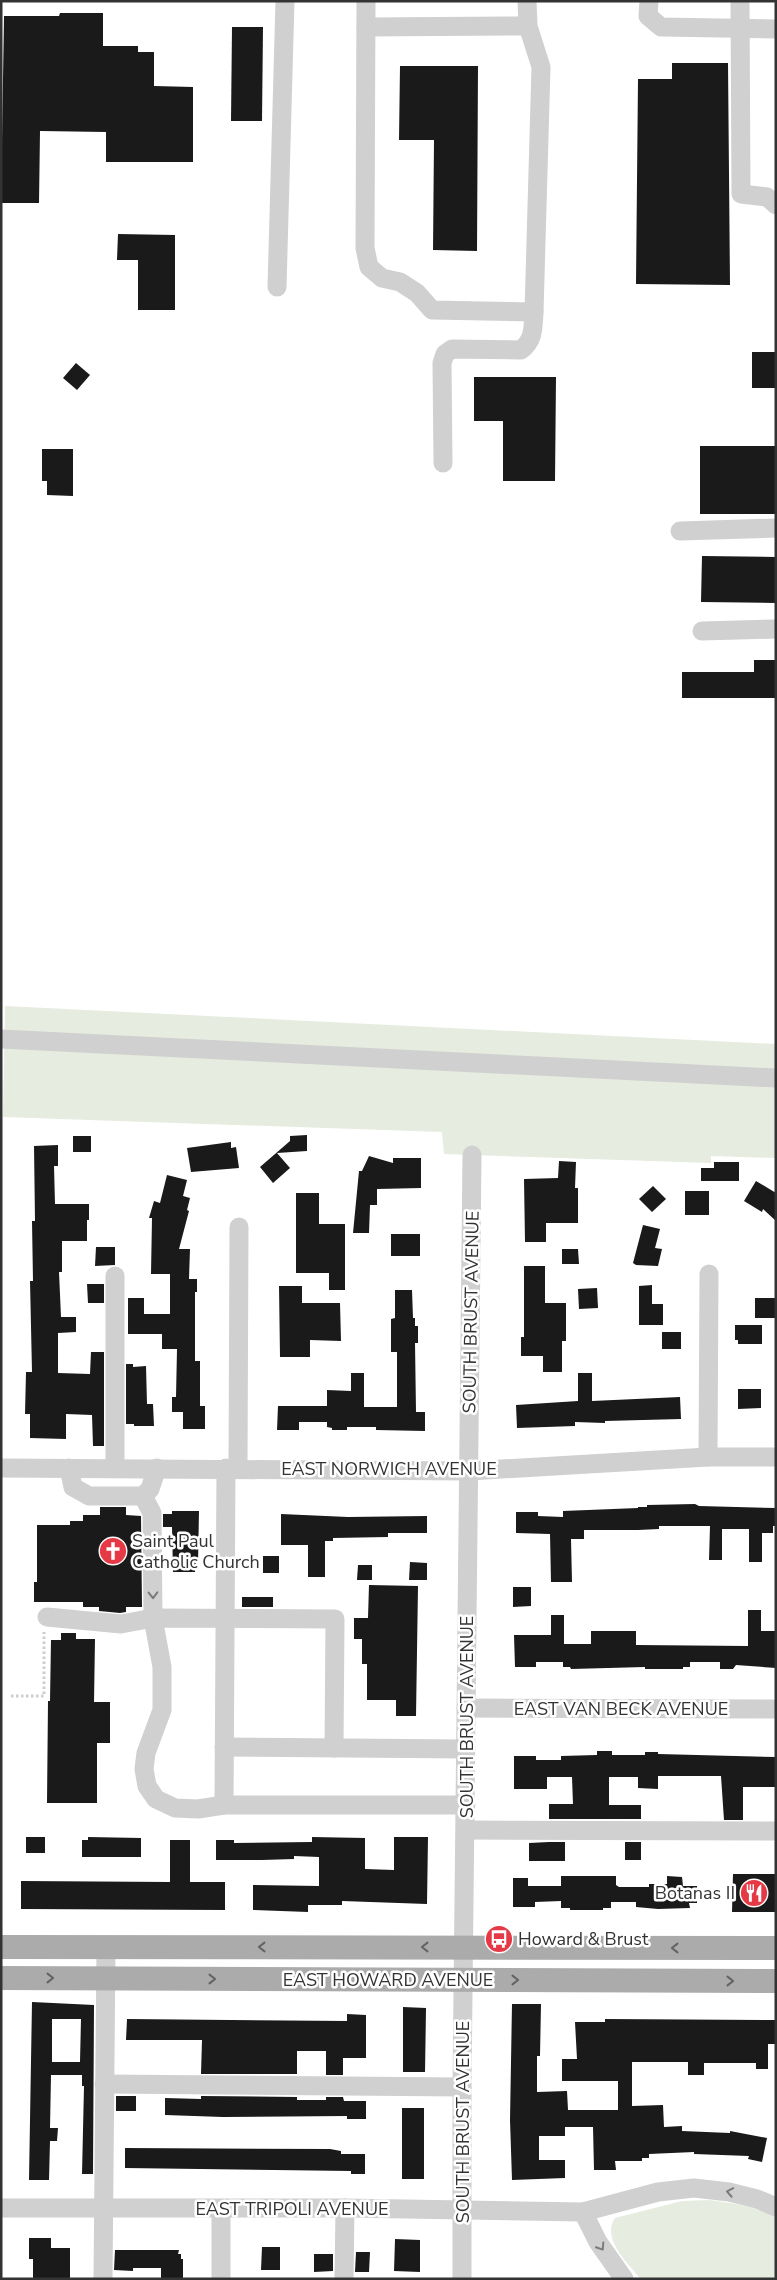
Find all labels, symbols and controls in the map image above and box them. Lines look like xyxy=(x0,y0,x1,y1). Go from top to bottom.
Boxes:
street label: SOUTH BRUST AVENUE xyxy=(457,1210,485,1414)
street label: EAST NORWICH AVENUE xyxy=(281,1457,497,1481)
place label: Saint Paul Catholic Church xyxy=(132,1529,260,1574)
church icon: Saint Paul Catholic Church xyxy=(98,1536,128,1566)
one-way arrow xyxy=(148,1592,158,1600)
street label: SOUTH BRUST AVENUE xyxy=(455,1616,479,1818)
street label: EAST VAN BECK AVENUE xyxy=(514,1697,728,1721)
restaurant icon: Botanas II xyxy=(739,1878,769,1908)
place label: Botanas II xyxy=(655,1881,735,1905)
bus stop icon: Howard & Brust xyxy=(484,1924,514,1954)
place label: Howard & Brust xyxy=(518,1927,649,1951)
one-way arrow xyxy=(258,1942,266,1952)
one-way arrow xyxy=(420,1942,428,1952)
one-way arrow xyxy=(670,1943,678,1953)
street label: EAST HOWARD AVENUE xyxy=(283,1968,493,1992)
one-way arrow xyxy=(46,1973,54,1983)
one-way arrow xyxy=(209,1974,217,1984)
one-way arrow xyxy=(512,1975,519,1985)
one-way arrow xyxy=(726,1976,734,1986)
street label: SOUTH BRUST AVENUE xyxy=(451,2021,475,2223)
one-way arrow xyxy=(725,2188,734,2198)
street label: EAST TRIPOLI AVENUE xyxy=(195,2197,389,2221)
one-way arrow xyxy=(595,2241,605,2250)

